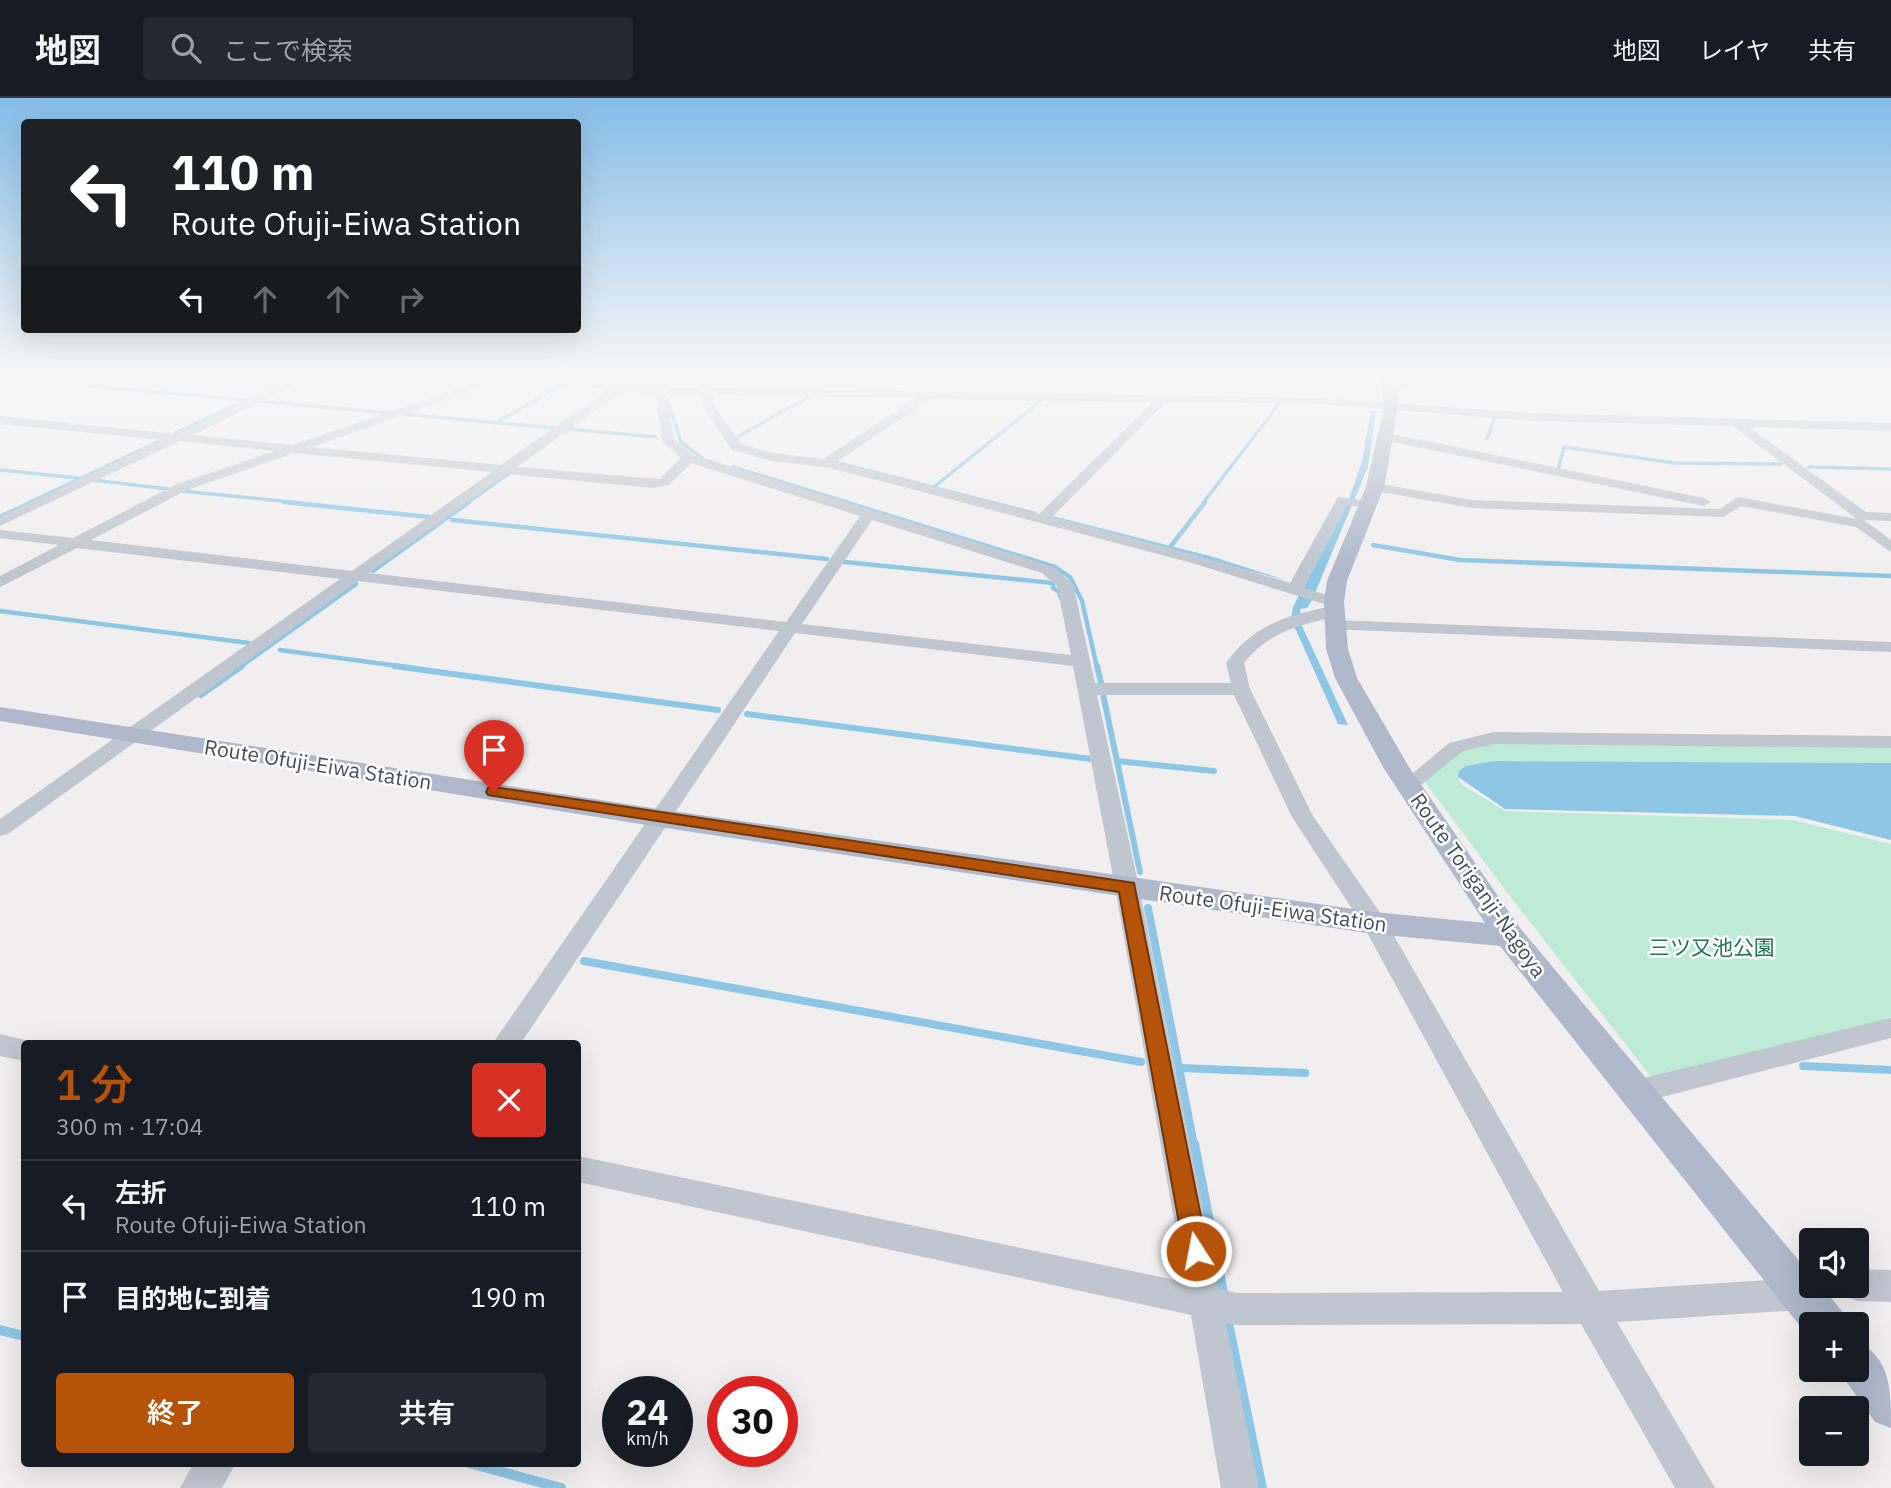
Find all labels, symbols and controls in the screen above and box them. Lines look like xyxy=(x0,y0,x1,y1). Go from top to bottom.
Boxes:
search box xyxy=(143,17,633,80)
text: 地図 xyxy=(35,28,101,71)
icon: search xyxy=(167,29,205,67)
text: ここで検索 xyxy=(223,33,353,67)
text: 地図 xyxy=(1613,34,1661,66)
text: レイヤ xyxy=(1699,34,1770,66)
text: 共有 xyxy=(1808,34,1856,66)
text: 110 m xyxy=(171,140,315,203)
icon: left xyxy=(56,147,147,238)
text: Route Ofuji-Eiwa Station xyxy=(171,202,521,244)
icon: left xyxy=(173,280,211,318)
icon: ahead xyxy=(246,280,284,318)
icon: ahead xyxy=(319,280,357,318)
icon: right xyxy=(392,280,430,318)
pin xyxy=(464,720,524,792)
icon: arrive xyxy=(475,731,513,769)
street label: Route Ofuji-Eiwa Station xyxy=(202,732,434,796)
street label: Route Toriganji-Nagoya xyxy=(1405,787,1553,983)
street label: Route Ofuji-Eiwa Station xyxy=(1157,878,1389,938)
park label: 三ツ又池公園 xyxy=(1649,933,1775,961)
text: 1 分 xyxy=(56,1057,133,1112)
button: close xyxy=(472,1063,546,1137)
text: 300 m · 17:04 xyxy=(56,1111,203,1141)
text: 左折 xyxy=(115,1175,167,1209)
icon: left xyxy=(56,1187,94,1225)
text: 110 m xyxy=(470,1189,546,1223)
text: Route Ofuji-Eiwa Station xyxy=(115,1209,367,1239)
position arrow xyxy=(1159,1214,1233,1288)
map controls xyxy=(1799,1228,1869,1466)
button: sound xyxy=(1799,1228,1869,1298)
icon: arrive xyxy=(56,1278,94,1316)
text: 190 m xyxy=(470,1280,546,1314)
text: 目的地に到着 xyxy=(115,1281,271,1315)
button: + xyxy=(1799,1312,1869,1382)
button: 終了 xyxy=(56,1373,294,1453)
button: 共有 xyxy=(308,1373,546,1453)
speed limit sign: 30 xyxy=(707,1376,798,1467)
text: 24 xyxy=(626,1389,669,1435)
button: − xyxy=(1799,1396,1869,1466)
text: km/h xyxy=(626,1427,669,1450)

